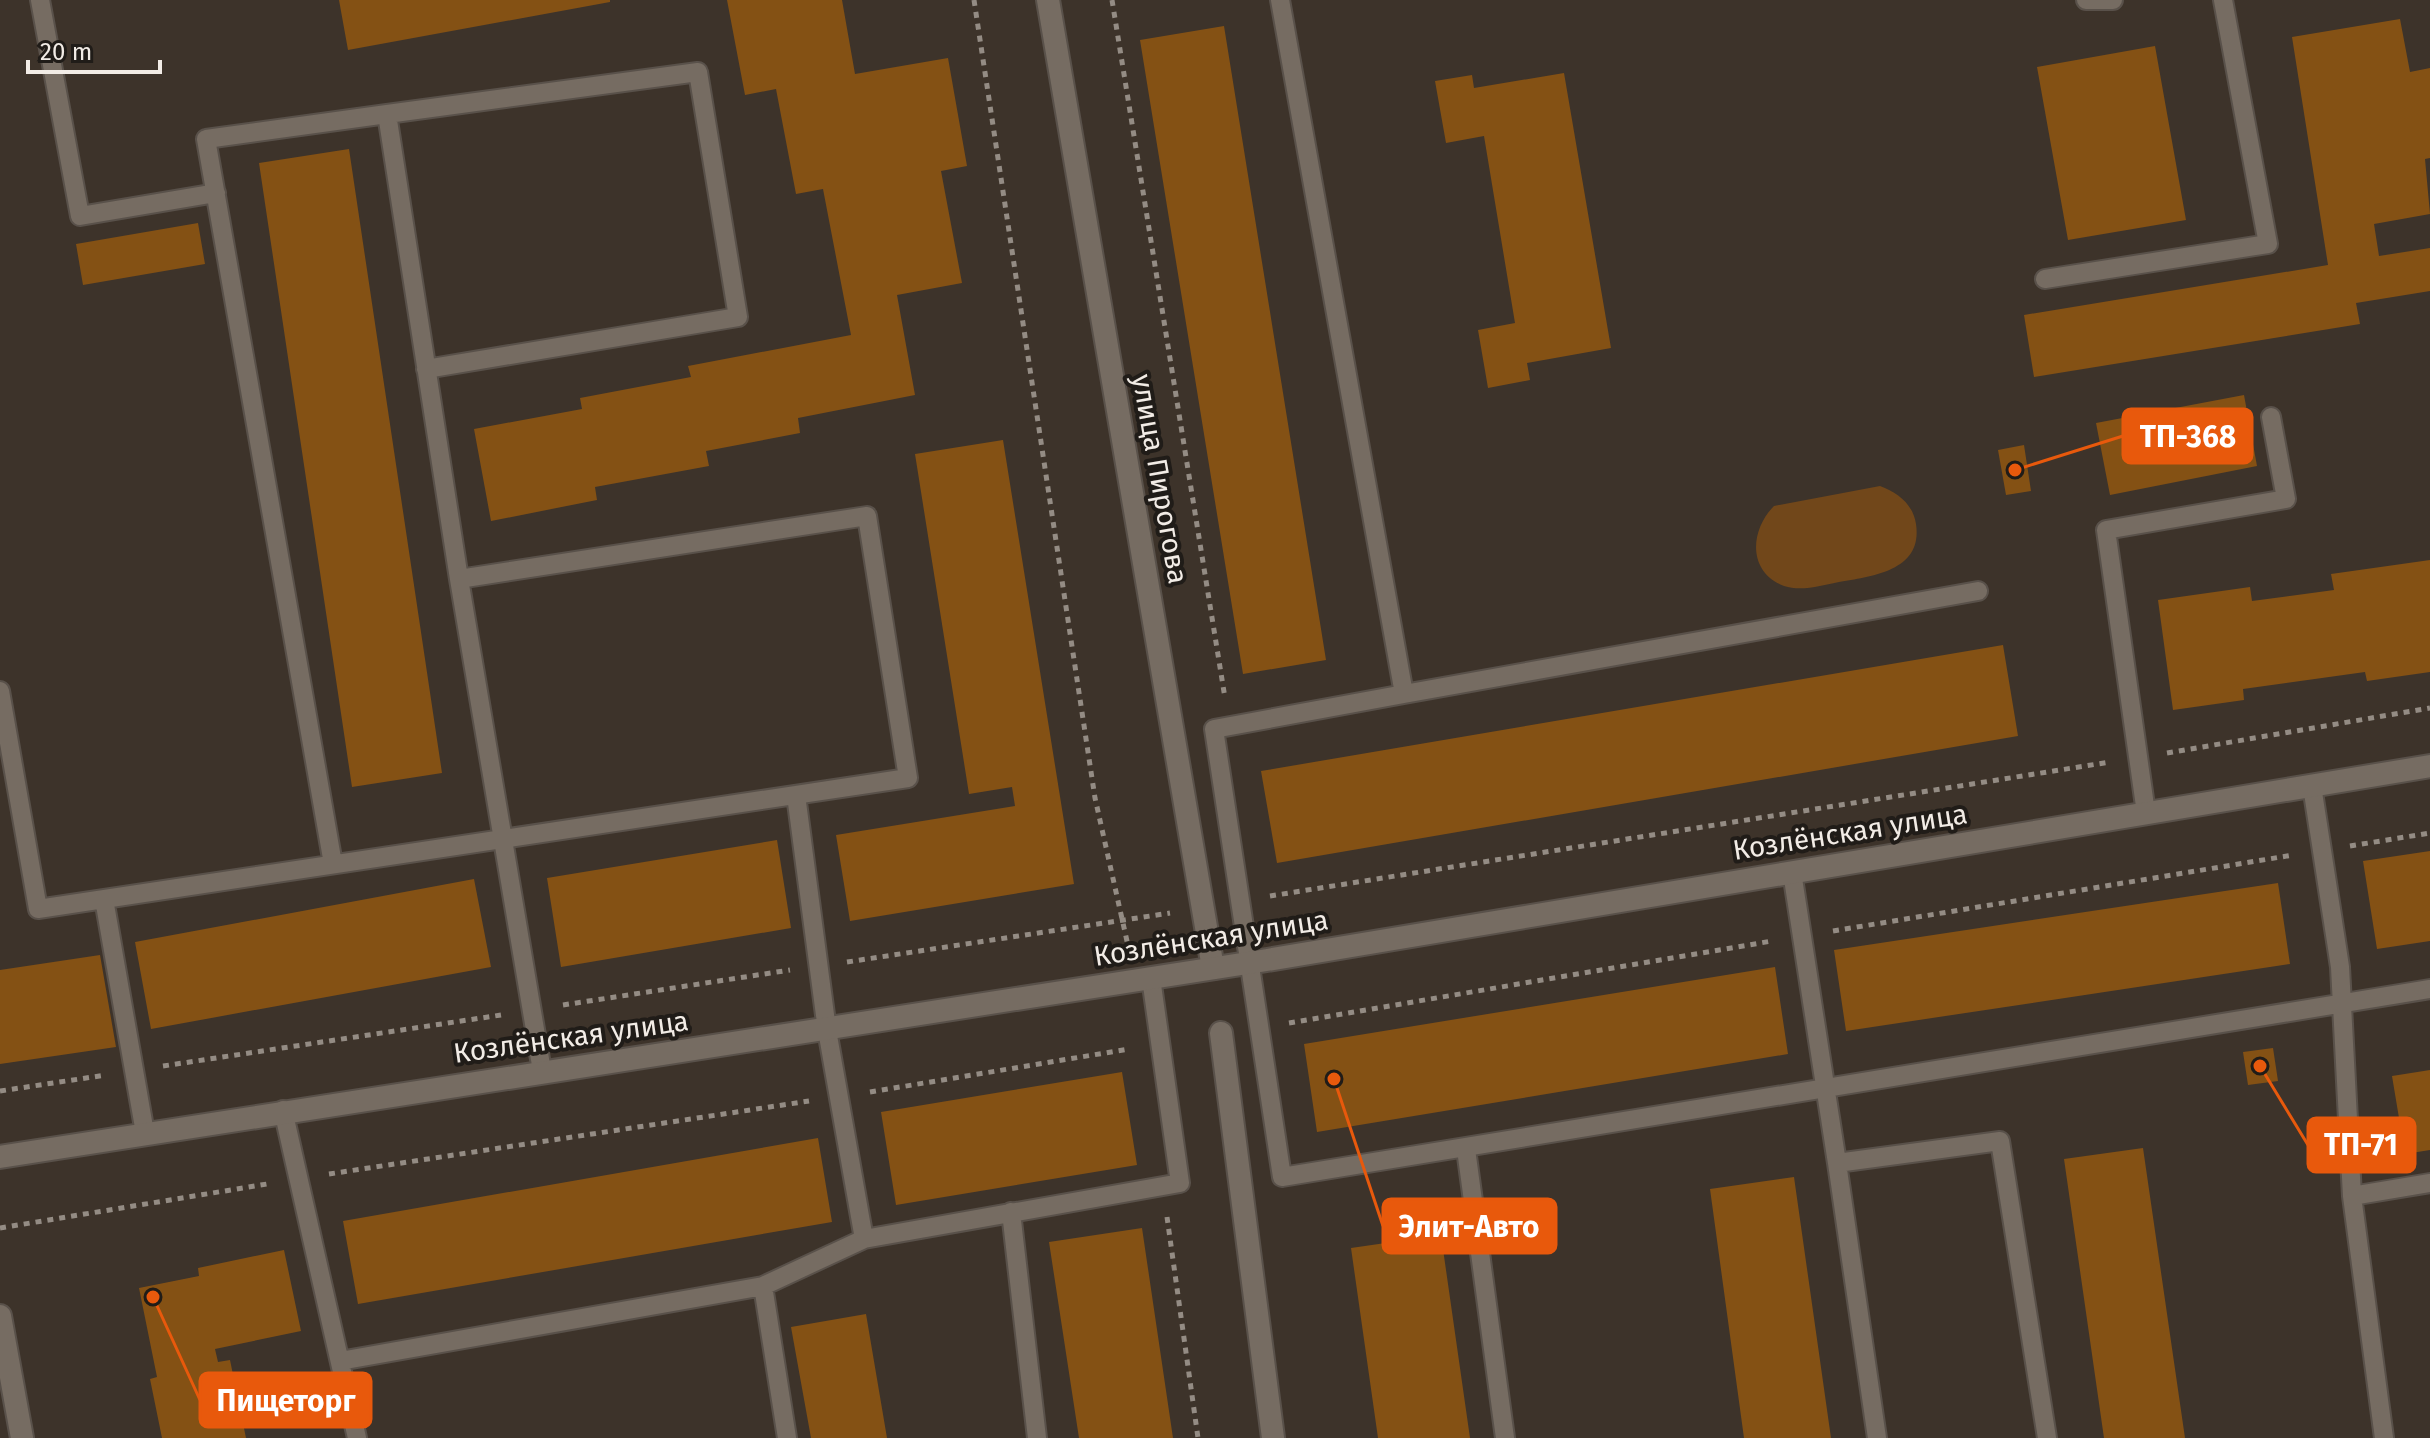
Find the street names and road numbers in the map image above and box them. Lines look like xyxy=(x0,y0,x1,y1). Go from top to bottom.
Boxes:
street label: улица Пирогова xyxy=(1125,371,1195,587)
street label: Козлёнская улица xyxy=(1730,797,1970,867)
street label: Козлёнская улица xyxy=(1091,903,1331,973)
street label: Козлёнская улица xyxy=(451,1004,691,1070)

